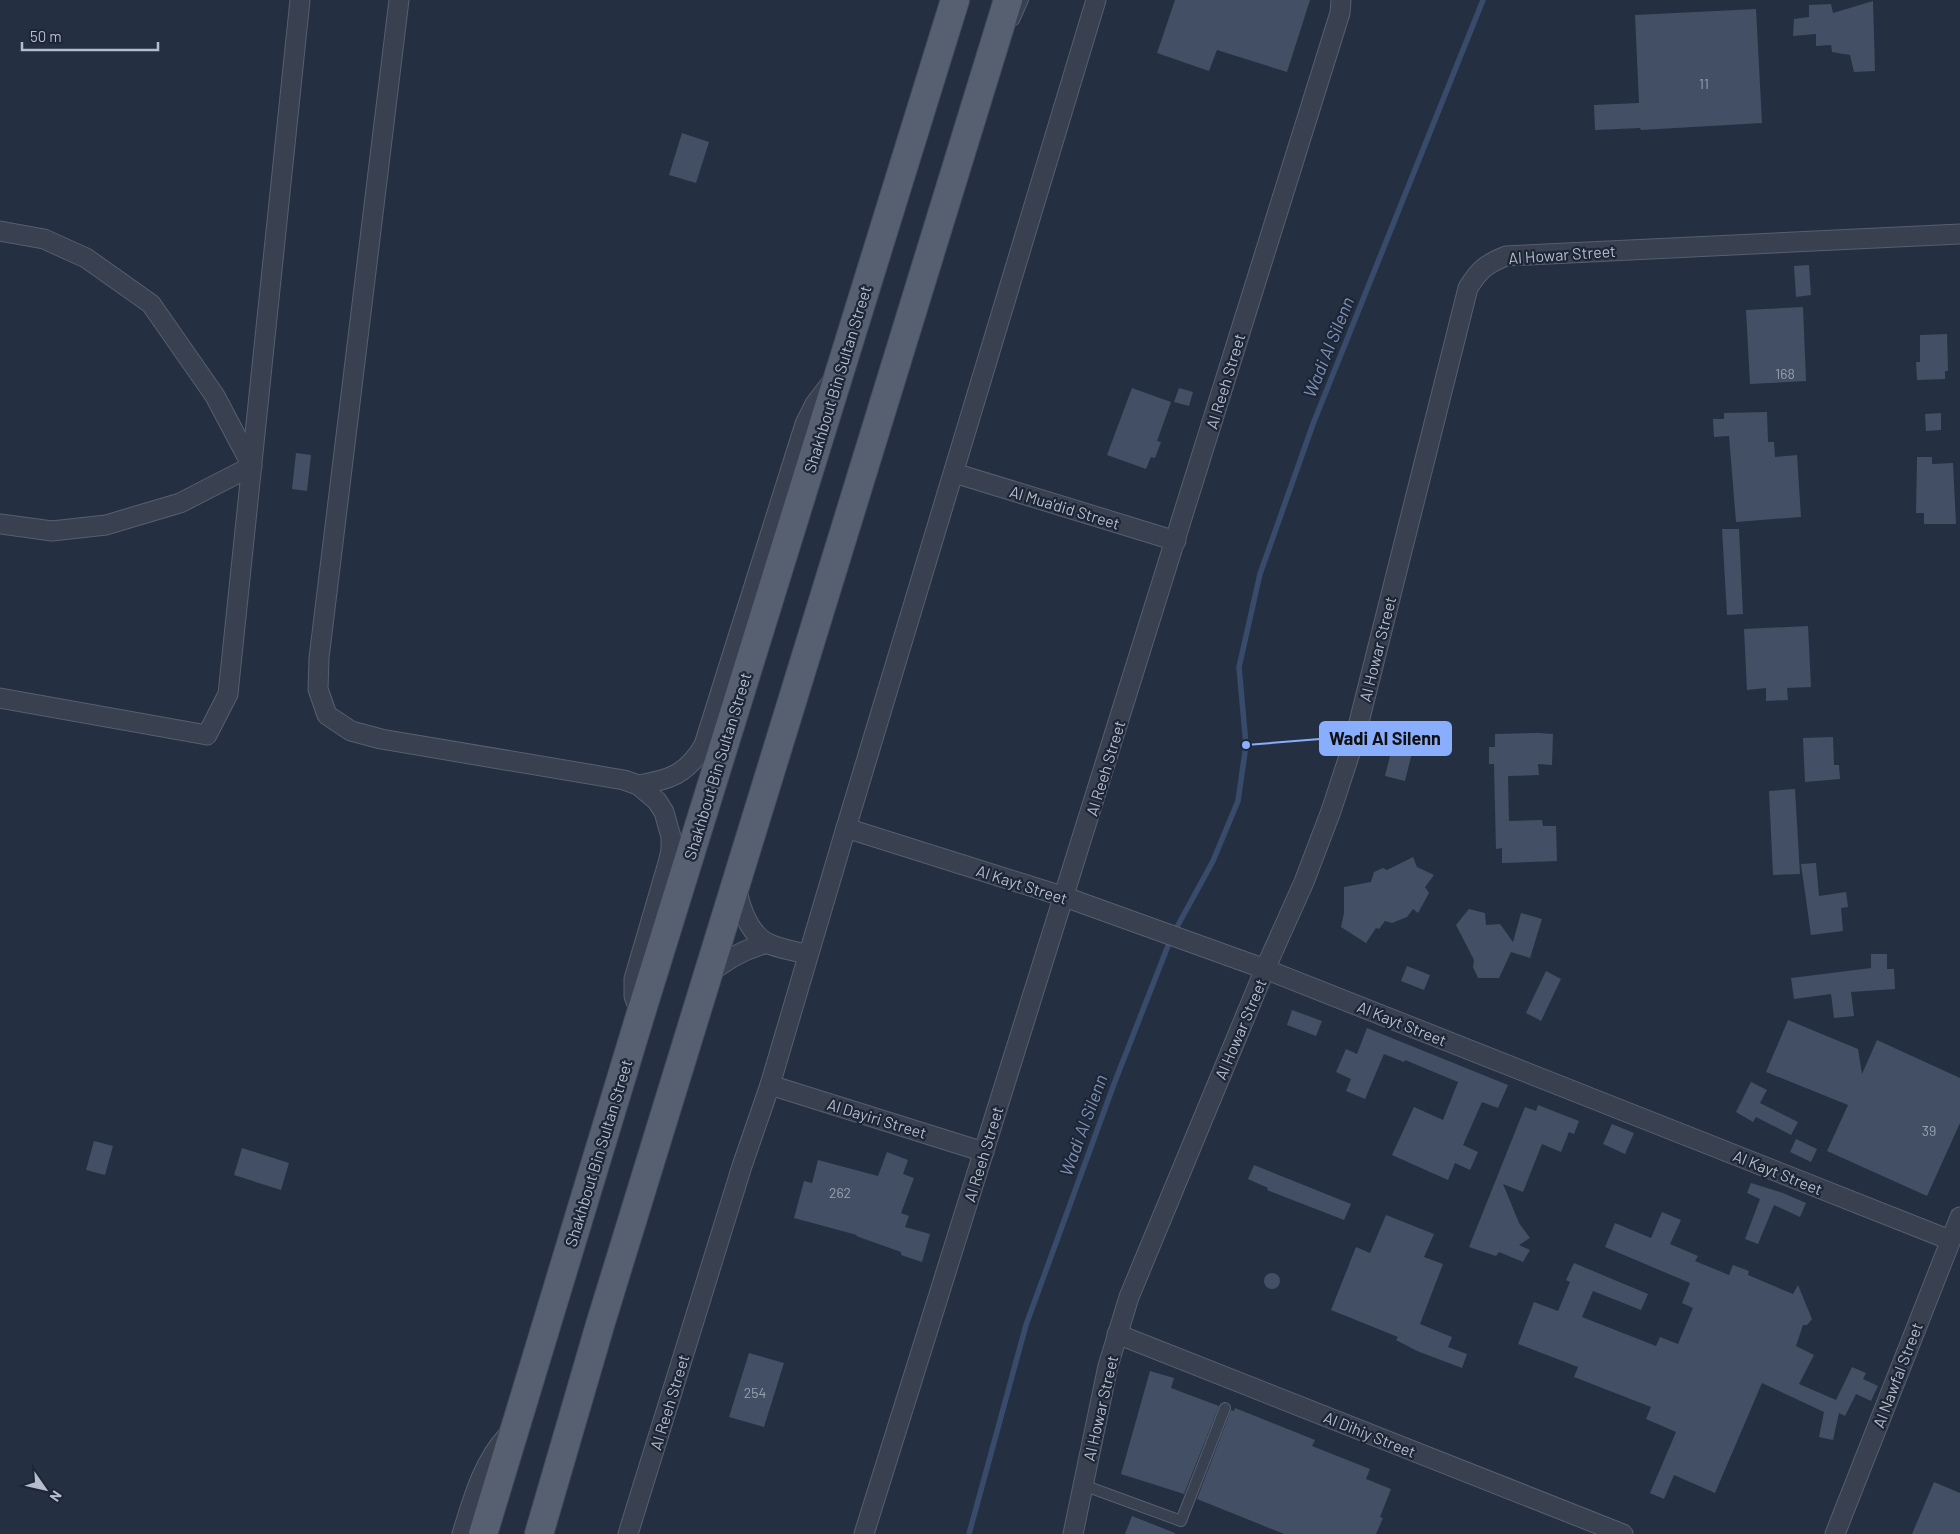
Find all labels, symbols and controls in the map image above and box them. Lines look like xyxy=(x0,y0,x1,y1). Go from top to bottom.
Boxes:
scale bar xyxy=(22,20,159,52)
text: 50 m xyxy=(30,27,62,45)
house number: 11 xyxy=(1699,75,1709,92)
street label: Al Howar Street xyxy=(1508,241,1616,267)
street label: Shakhbout Bin Sultan Street xyxy=(799,283,875,475)
water label: Wadi Al Silenn xyxy=(1298,293,1358,401)
street label: Al Reeh Street xyxy=(1201,331,1249,431)
house number: 168 xyxy=(1775,365,1795,382)
street label: Al Mua'did Street xyxy=(1008,481,1122,533)
street label: Al Howar Street xyxy=(1355,594,1399,704)
street label: Shakhbout Bin Sultan Street xyxy=(679,670,755,862)
street label: Al Reeh Street xyxy=(1081,718,1129,818)
callout: Wadi Al Silenn xyxy=(1320,722,1451,755)
text: Wadi Al Silenn xyxy=(1329,727,1441,749)
street label: Al Kayt Street xyxy=(974,860,1070,908)
street label: Al Howar Street xyxy=(1210,976,1270,1082)
street label: Al Kayt Street xyxy=(1355,996,1449,1050)
street label: Shakhbout Bin Sultan Street xyxy=(560,1057,636,1249)
water label: Wadi Al Silenn xyxy=(1054,1071,1112,1179)
street label: Al Dayiri Street xyxy=(825,1094,929,1142)
street label: Al Reeh Street xyxy=(959,1104,1007,1204)
house number: 39 xyxy=(1922,1122,1936,1139)
street label: Al Kayt Street xyxy=(1731,1145,1825,1199)
house number: 262 xyxy=(829,1184,851,1201)
street label: Al Nawfal Street xyxy=(1868,1320,1926,1430)
street label: Al Reeh Street xyxy=(645,1352,693,1452)
street label: Al Howar Street xyxy=(1079,1353,1121,1463)
house number: 254 xyxy=(744,1384,766,1401)
street label: Al Dihiy Street xyxy=(1321,1407,1419,1461)
north arrow xyxy=(20,1464,70,1514)
text: N xyxy=(47,1488,66,1505)

